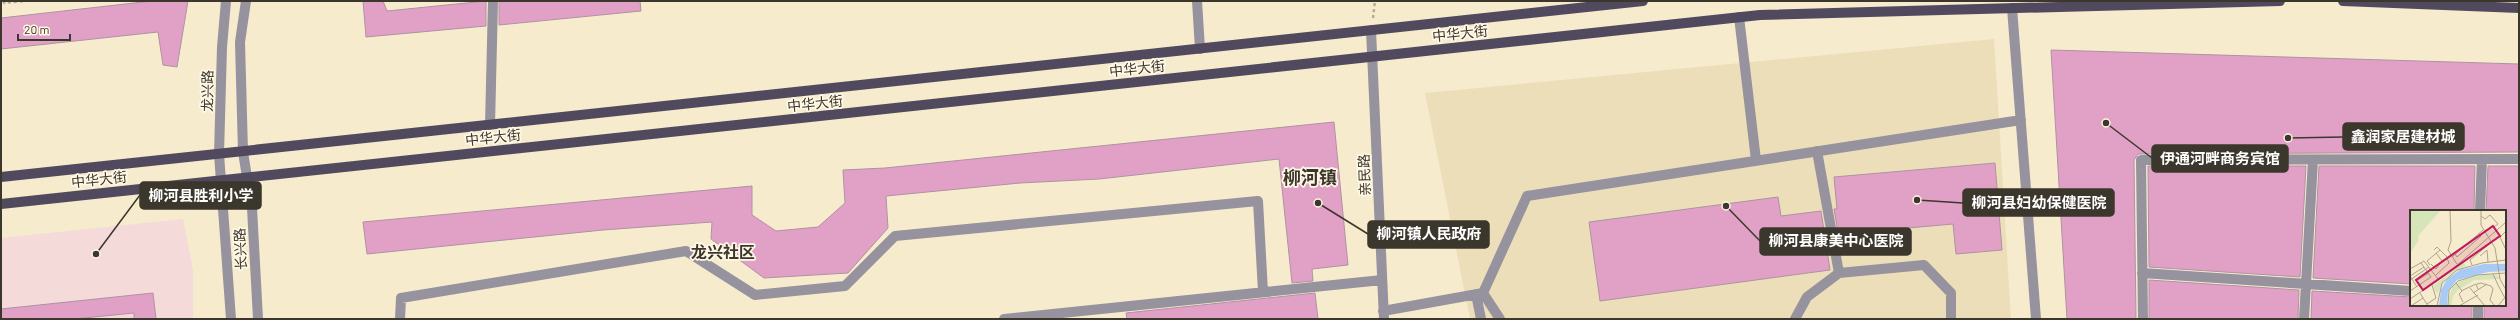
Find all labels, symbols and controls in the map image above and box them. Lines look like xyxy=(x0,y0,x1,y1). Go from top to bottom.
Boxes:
scale bar xyxy=(18,16,70,42)
text: 20 m xyxy=(24,22,50,36)
street label: 中华大街 xyxy=(1431,22,1489,44)
street label: 中华大街 xyxy=(1108,57,1166,79)
street label: 龙兴路 xyxy=(198,70,216,112)
street label: 中华大街 xyxy=(786,92,844,114)
callout: 鑫润家居建材城 xyxy=(2343,123,2464,150)
street label: 中华大街 xyxy=(464,126,522,148)
text: 鑫润家居建材城 xyxy=(2350,127,2456,145)
callout: 伊通河畔商务宾馆 xyxy=(2152,145,2288,172)
text: 伊通河畔商务宾馆 xyxy=(2160,149,2280,167)
street label: 亲民路 xyxy=(1355,154,1373,196)
district label: 柳河镇 xyxy=(1283,166,1337,188)
street label: 中华大街 xyxy=(70,168,128,190)
callout: 柳河县胜利小学 xyxy=(140,182,261,209)
text: 柳河县胜利小学 xyxy=(148,186,254,204)
callout: 柳河县妇幼保健医院 xyxy=(1963,189,2114,216)
text: 柳河县妇幼保健医院 xyxy=(1971,193,2107,211)
inset map xyxy=(2410,210,2506,306)
callout: 柳河镇人民政府 xyxy=(1368,221,1489,248)
text: 柳河镇人民政府 xyxy=(1376,224,1482,242)
street label: 长兴路 xyxy=(230,228,250,270)
callout: 柳河县康美中心医院 xyxy=(1760,228,1911,255)
text: 柳河县康美中心医院 xyxy=(1768,231,1904,249)
district label: 龙兴社区 xyxy=(691,242,755,261)

